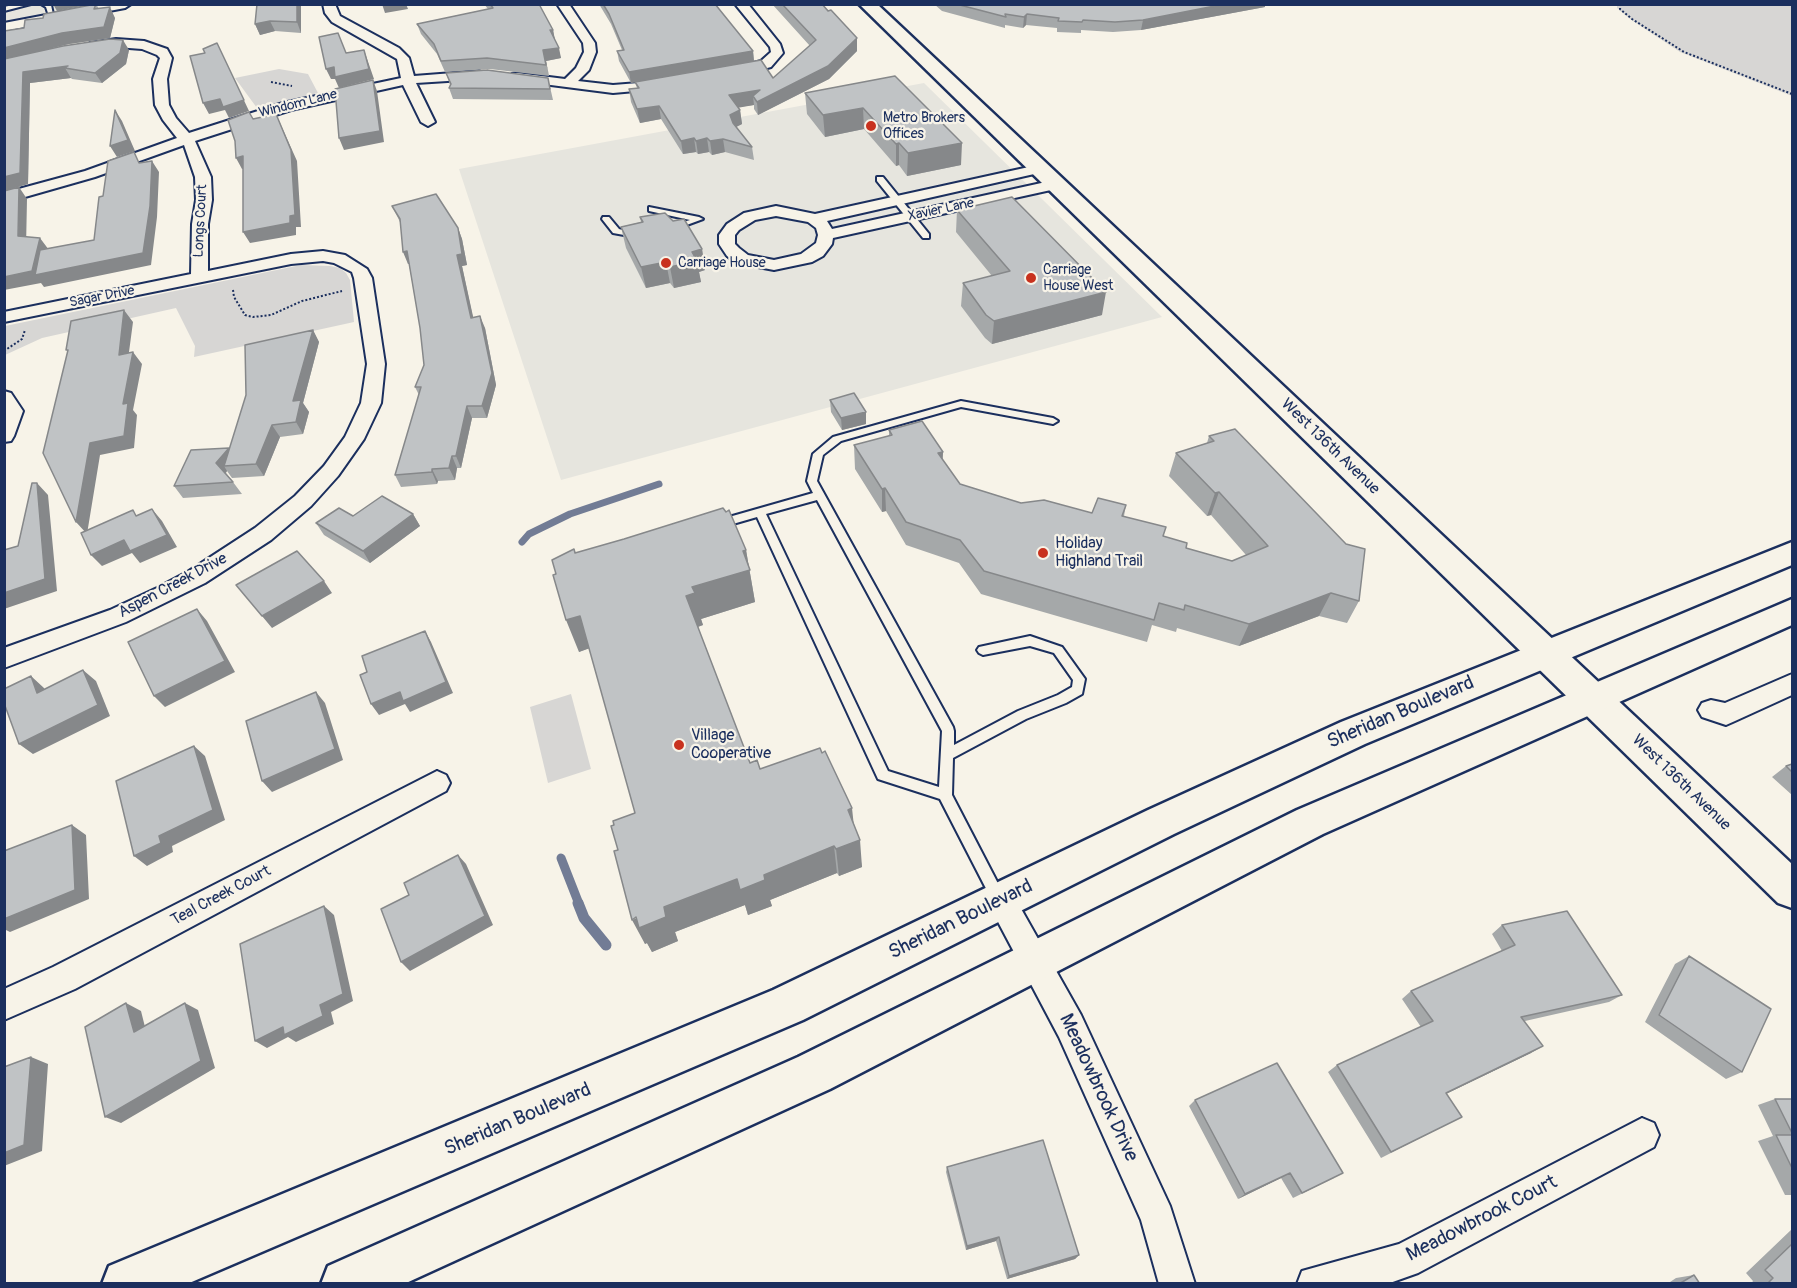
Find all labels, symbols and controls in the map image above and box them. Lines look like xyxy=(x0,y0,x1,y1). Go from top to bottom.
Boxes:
street label: Windom Lane xyxy=(257,86,339,122)
place label: Metro Brokers Offices xyxy=(883,110,965,142)
marker: Metro Brokers Offices xyxy=(864,119,878,133)
street label: Longs Court xyxy=(191,184,211,258)
street label: Xavier Lane xyxy=(906,195,976,225)
place label: Carriage House xyxy=(678,255,766,271)
marker: Carriage House xyxy=(659,256,673,270)
place label: Carriage House West xyxy=(1043,262,1113,294)
marker: Carriage House West xyxy=(1024,271,1038,285)
street label: Sagar Drive xyxy=(68,282,136,312)
street label: West 136th Avenue xyxy=(1277,395,1383,499)
place label: Holiday Highland Trail xyxy=(1055,534,1143,572)
marker: Holiday Highland Trail xyxy=(1036,546,1050,560)
street label: Aspen Creek Drive xyxy=(115,549,231,623)
street label: Sheridan Boulevard xyxy=(1324,671,1478,755)
place label: Village Cooperative xyxy=(691,726,771,764)
street label: West 136th Avenue xyxy=(1628,731,1734,835)
marker: Village Cooperative xyxy=(672,738,686,752)
street label: Teal Creek Court xyxy=(168,862,274,930)
street label: Sheridan Boulevard xyxy=(885,875,1037,965)
street label: Meadowbrook Drive xyxy=(1053,1010,1143,1166)
street label: Sheridan Boulevard xyxy=(441,1078,595,1162)
street label: Meadowbrook Court xyxy=(1403,1171,1561,1267)

